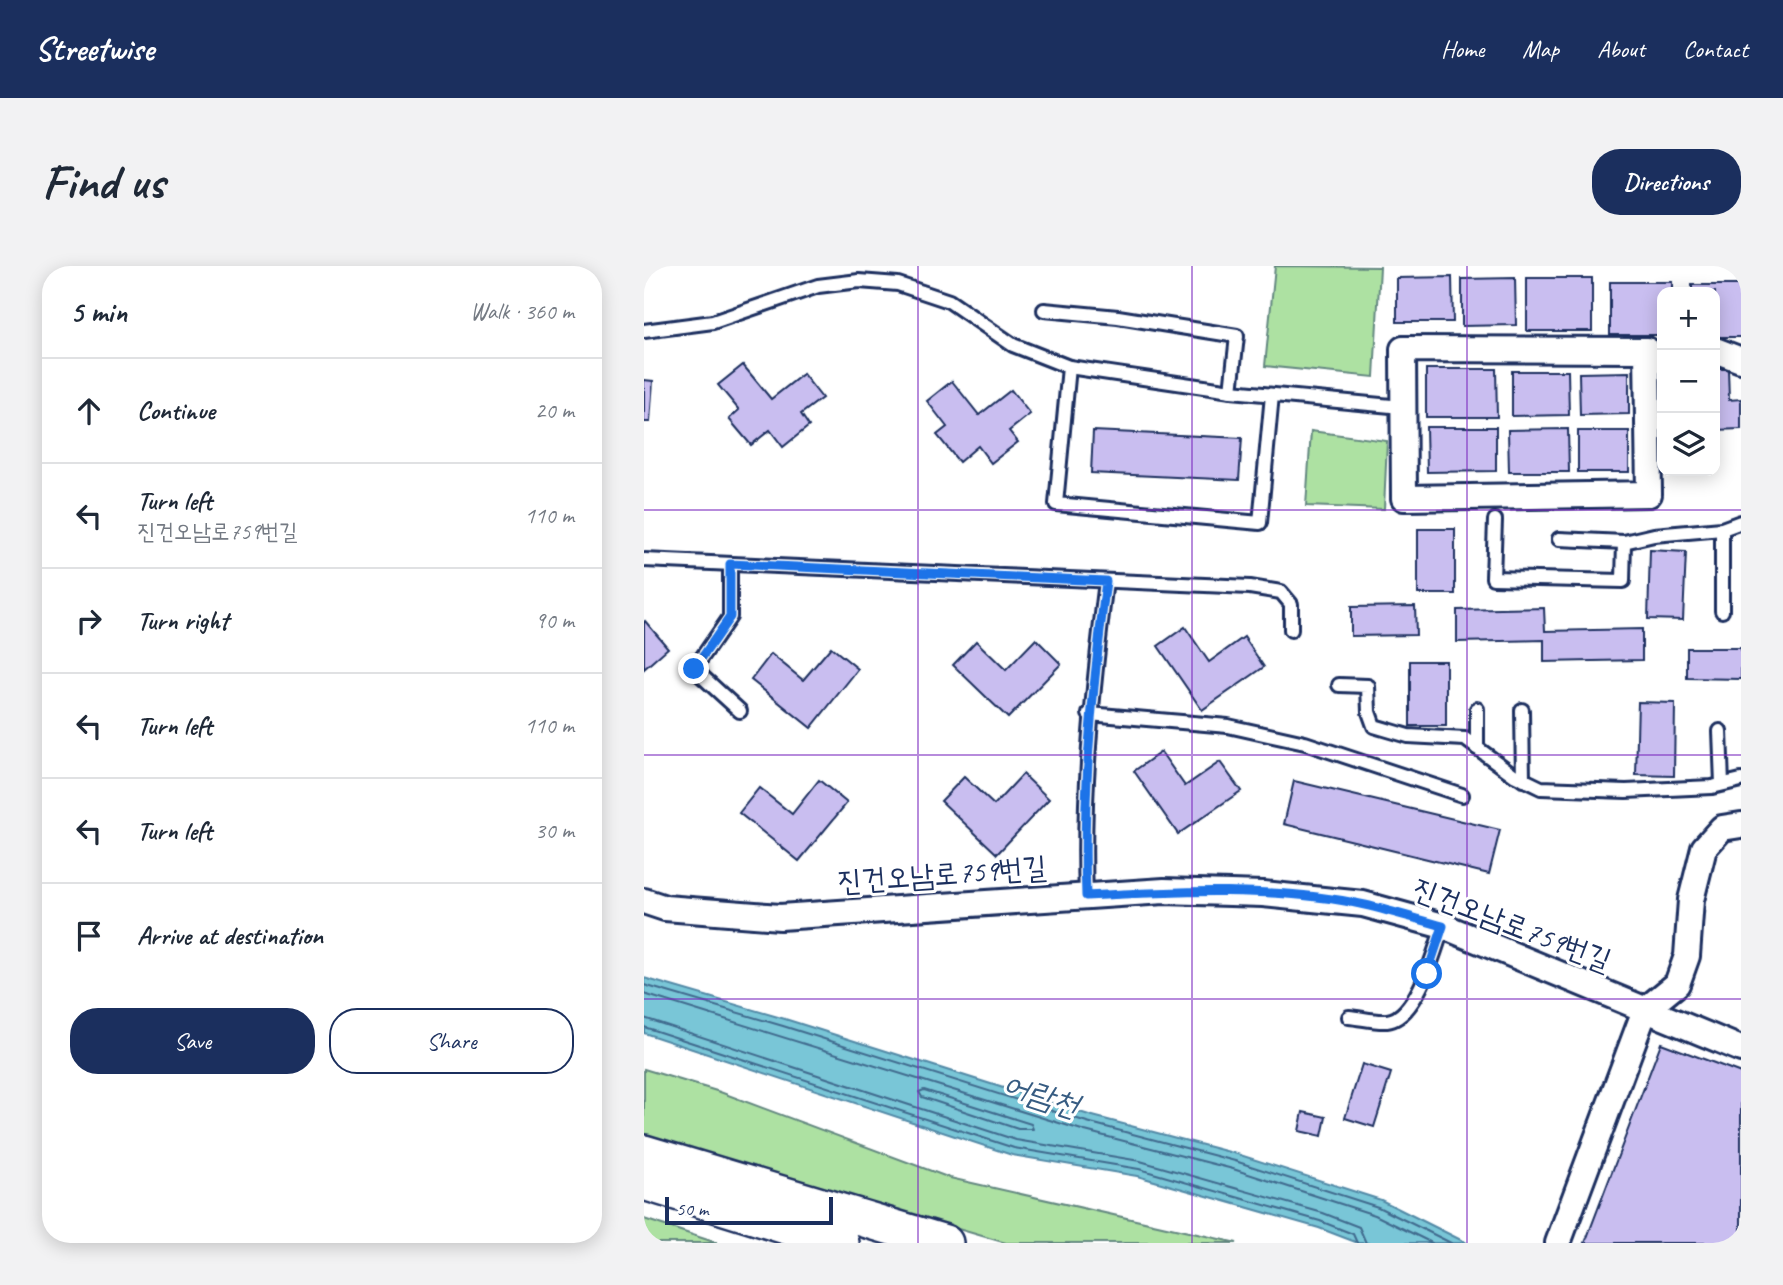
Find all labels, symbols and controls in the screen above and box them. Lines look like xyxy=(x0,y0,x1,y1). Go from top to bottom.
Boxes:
text: Streetwise xyxy=(35,28,154,70)
text: Home xyxy=(1441,34,1484,64)
text: Map xyxy=(1522,34,1559,64)
text: About xyxy=(1597,34,1645,64)
text: Contact xyxy=(1683,34,1748,64)
button: Directions xyxy=(1592,149,1741,215)
text: Find us xyxy=(42,151,164,213)
map controls xyxy=(1657,287,1720,476)
button: + xyxy=(1657,287,1720,350)
text: 5 min xyxy=(70,293,127,331)
text: Walk · 360 m xyxy=(470,297,574,326)
button: − xyxy=(1657,350,1720,413)
icon: ahead xyxy=(70,392,108,430)
text: Continue xyxy=(137,394,215,427)
text: 20 m xyxy=(535,396,574,425)
button: layers xyxy=(1657,413,1720,476)
text: Turn left xyxy=(137,484,212,517)
icon: left xyxy=(70,497,108,535)
text: 110 m xyxy=(525,501,574,530)
text: 진건오남로759번길 xyxy=(137,517,298,546)
icon: right xyxy=(70,602,108,640)
text: Turn right xyxy=(137,604,228,637)
text: 90 m xyxy=(535,606,574,635)
route end xyxy=(678,653,709,684)
icon: left xyxy=(70,707,108,745)
text: Turn left xyxy=(137,709,212,742)
text: 110 m xyxy=(525,711,574,740)
icon: left xyxy=(70,812,108,850)
text: Turn left xyxy=(137,814,212,847)
text: 30 m xyxy=(535,816,574,845)
street label: 진건오남로759번길 xyxy=(836,848,1048,900)
street label: 진건오남로759번길 xyxy=(1407,869,1617,979)
icon: arrive xyxy=(70,917,108,955)
text: Arrive at destination xyxy=(137,919,323,952)
route start xyxy=(1411,958,1442,989)
button: Save xyxy=(70,1008,315,1074)
button: Share xyxy=(329,1008,574,1074)
water label: 어람천 xyxy=(998,1064,1087,1127)
scale bar xyxy=(665,1194,833,1226)
text: 50 m xyxy=(676,1197,708,1221)

